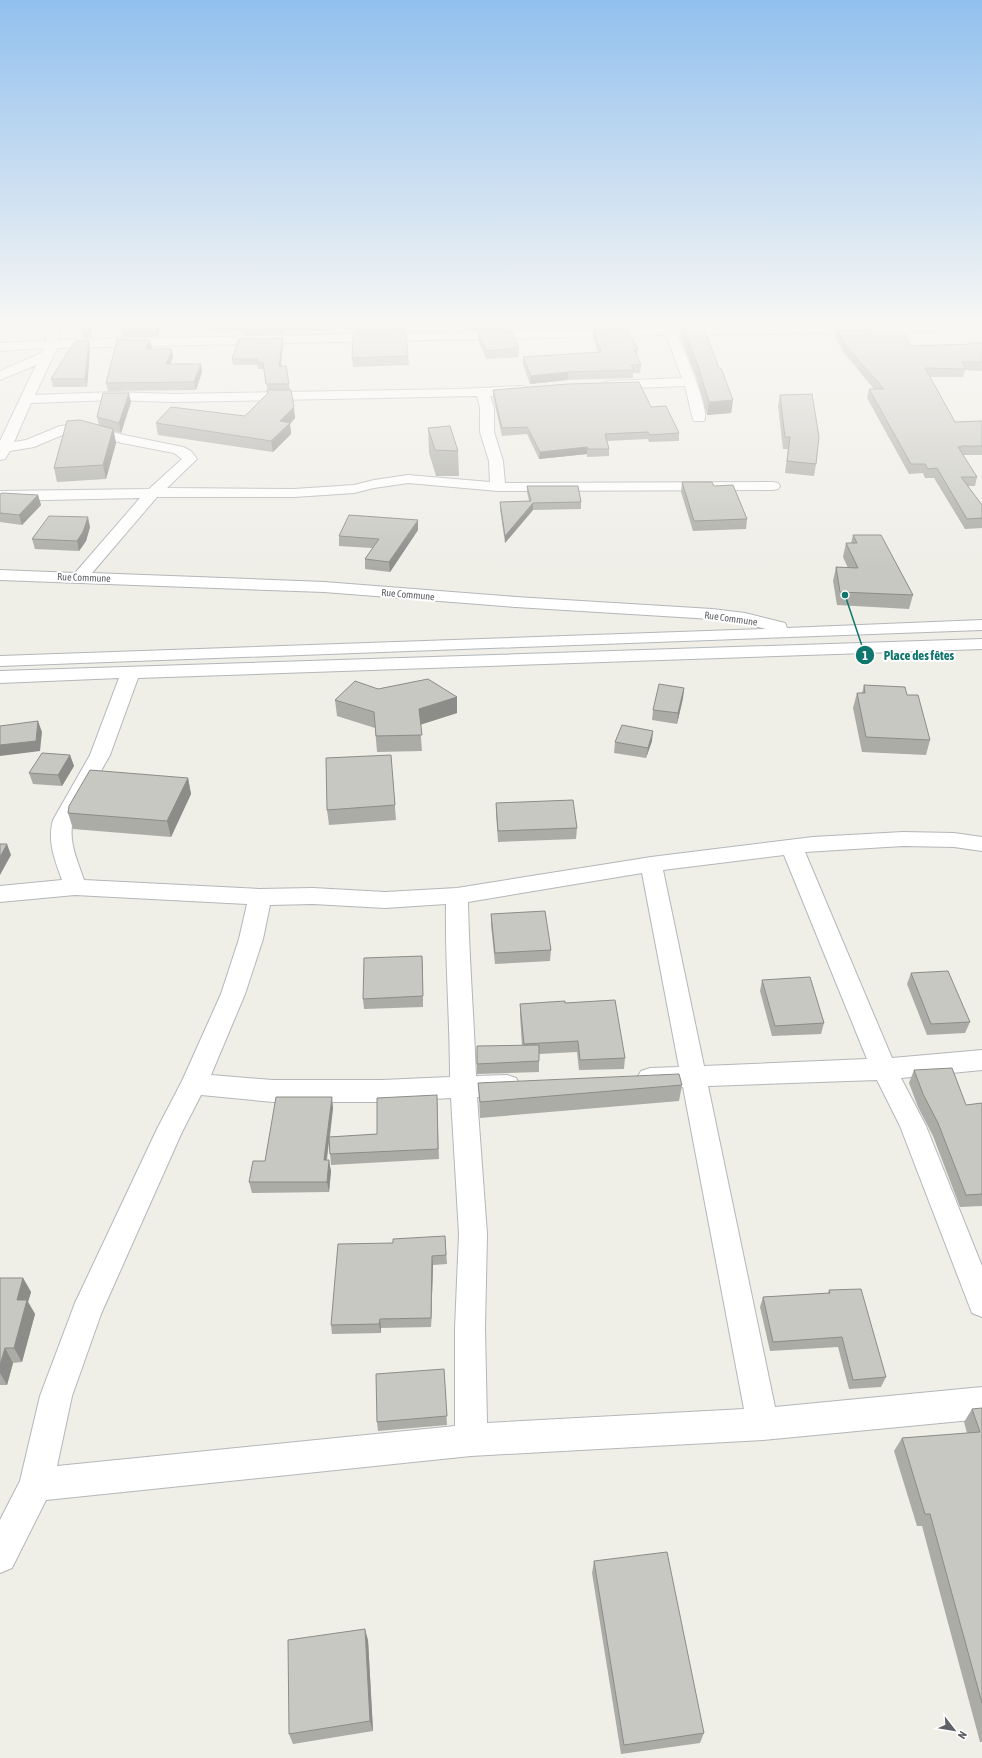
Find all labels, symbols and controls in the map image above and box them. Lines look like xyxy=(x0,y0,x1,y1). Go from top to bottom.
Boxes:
street label: Rue Commune xyxy=(57,571,111,584)
street label: Rue Commune xyxy=(381,587,436,602)
street label: Rue Commune xyxy=(704,609,759,628)
callout: Place des fêtes xyxy=(855,643,962,668)
text: Place des fêtes xyxy=(884,648,955,663)
text: 1 xyxy=(862,649,868,663)
north arrow xyxy=(934,1710,974,1750)
text: N xyxy=(956,1729,969,1741)

